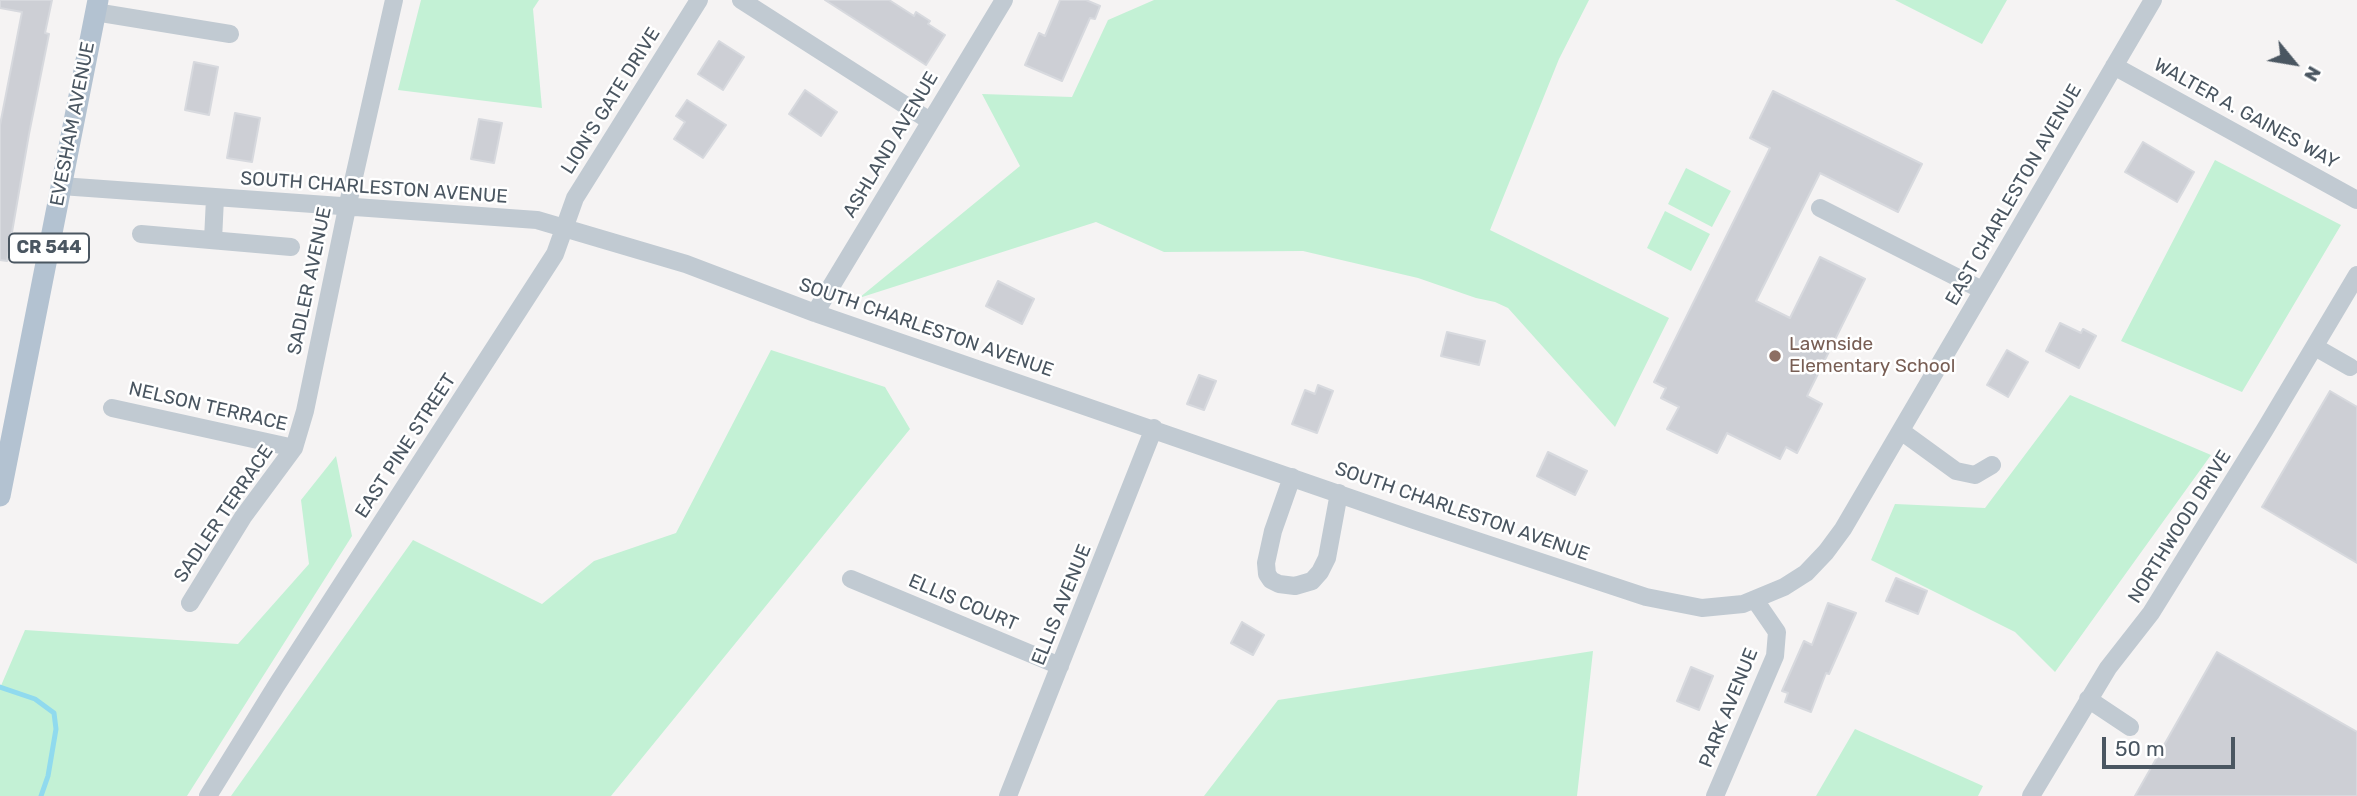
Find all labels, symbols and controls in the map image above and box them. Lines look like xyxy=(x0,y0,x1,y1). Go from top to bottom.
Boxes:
street label: LION'S GATE DRIVE xyxy=(557,24,665,178)
north arrow xyxy=(2259,28,2329,98)
street label: EVESHAM AVENUE xyxy=(46,40,100,208)
street label: WALTER A. GAINES WAY xyxy=(2150,54,2342,174)
street label: ASHLAND AVENUE xyxy=(838,68,944,222)
street label: EAST CHARLESTON AVENUE xyxy=(1941,80,2087,310)
street label: SOUTH CHARLESTON AVENUE xyxy=(240,167,508,209)
street label: SADLER AVENUE xyxy=(283,205,337,357)
road number: CR 544 xyxy=(9,234,89,262)
street label: SOUTH CHARLESTON AVENUE xyxy=(796,274,1056,382)
place label: Lawnside Elementary School xyxy=(1789,334,1955,378)
marker: Lawnside Elementary School xyxy=(1767,348,1783,364)
street label: EAST PINE STREET xyxy=(351,370,461,522)
street label: NELSON TERRACE xyxy=(127,378,289,436)
street label: SADLER TERRACE xyxy=(170,441,278,587)
street label: NORTHWOOD DRIVE xyxy=(2124,446,2236,608)
street label: SOUTH CHARLESTON AVENUE xyxy=(1332,458,1592,566)
street label: ELLIS AVENUE xyxy=(1027,541,1097,669)
street label: ELLIS COURT xyxy=(905,570,1021,636)
street label: PARK AVENUE xyxy=(1695,645,1763,771)
scale bar xyxy=(2105,722,2238,766)
text: 50 m xyxy=(2115,736,2165,761)

